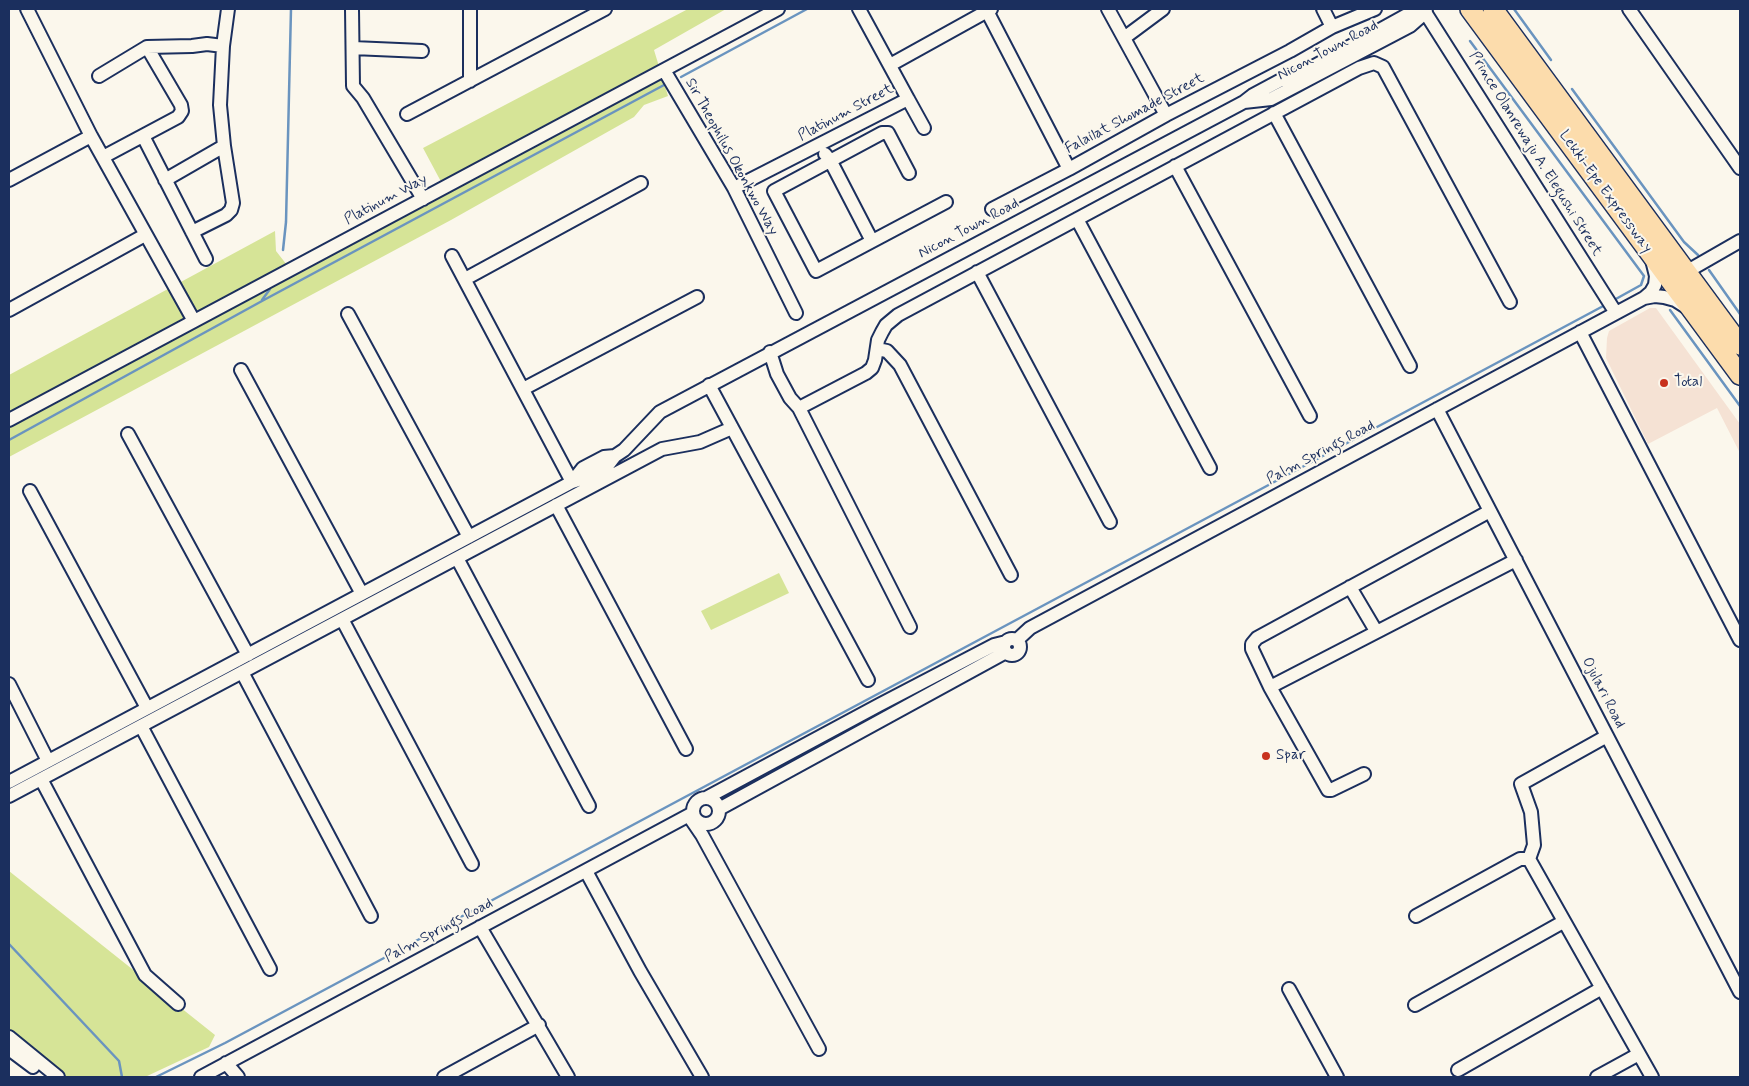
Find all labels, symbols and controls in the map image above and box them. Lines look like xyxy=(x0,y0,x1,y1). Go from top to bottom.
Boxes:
street label: Nicon Town Road xyxy=(1275,17,1381,85)
street label: Prince Olanrewaju A. Elegushi Street xyxy=(1464,49,1606,259)
street label: Falailat Shomade Street xyxy=(1062,70,1208,158)
street label: Sir Theophilus Okonkwo Way xyxy=(680,75,782,239)
street label: Platinum Street xyxy=(795,80,897,146)
street label: Lekki-Epe Expressway xyxy=(1554,127,1656,257)
street label: Platinum Way xyxy=(341,171,431,229)
street label: Nicon Town Road xyxy=(916,195,1022,263)
place label: Total xyxy=(1674,374,1702,392)
marker: Total xyxy=(1658,377,1670,389)
street label: Palm Springs Road xyxy=(1264,417,1378,489)
street label: Ojulari Road xyxy=(1577,654,1629,732)
place label: Spar xyxy=(1276,747,1306,765)
marker: Spar xyxy=(1260,750,1272,762)
street label: Palm Springs Road xyxy=(382,895,496,967)

